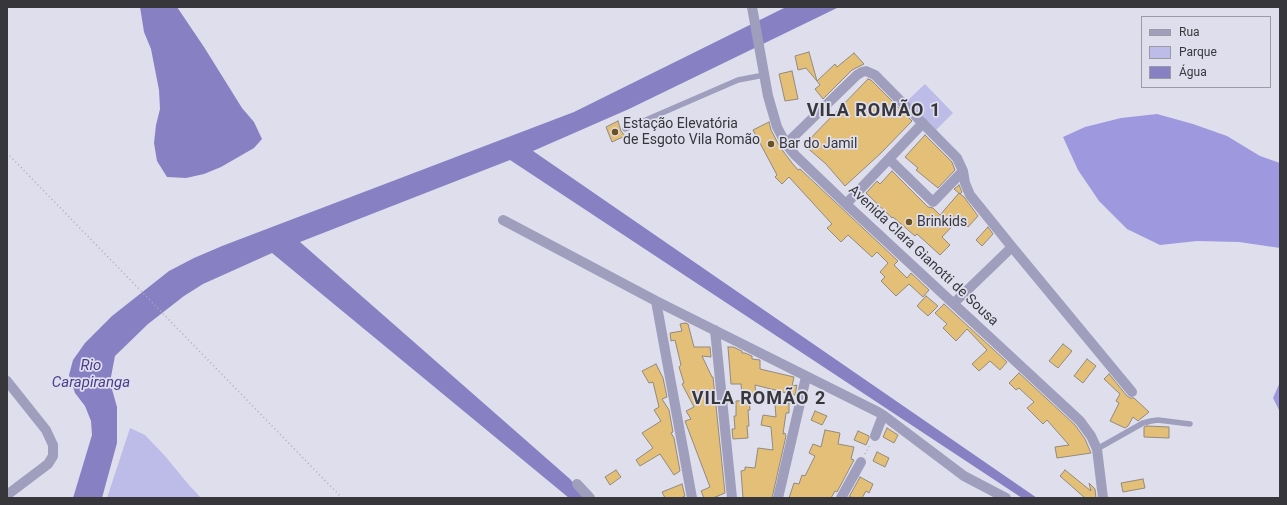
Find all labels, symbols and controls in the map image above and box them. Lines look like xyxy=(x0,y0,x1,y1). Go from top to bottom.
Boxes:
legend xyxy=(1141,16,1271,88)
text: Rua xyxy=(1179,25,1200,39)
text: Parque xyxy=(1179,45,1217,59)
text: Água xyxy=(1179,65,1207,79)
district label: VILA ROMÃO 1 xyxy=(807,100,941,122)
place label: Estação Elevatória de Esgoto Vila Romão xyxy=(623,116,760,148)
marker: Estação Elevatória de Esgoto Vila Romão xyxy=(610,127,620,137)
place label: Bar do Jamil xyxy=(779,136,857,152)
marker: Bar do Jamil xyxy=(766,139,776,149)
street label: Avenida Clara Gianotti de Sousa xyxy=(845,182,1001,330)
place label: Brinkids xyxy=(917,214,967,230)
marker: Brinkids xyxy=(904,217,914,227)
water label: Rio Carapiranga xyxy=(52,357,130,392)
district label: VILA ROMÃO 2 xyxy=(692,388,826,410)

